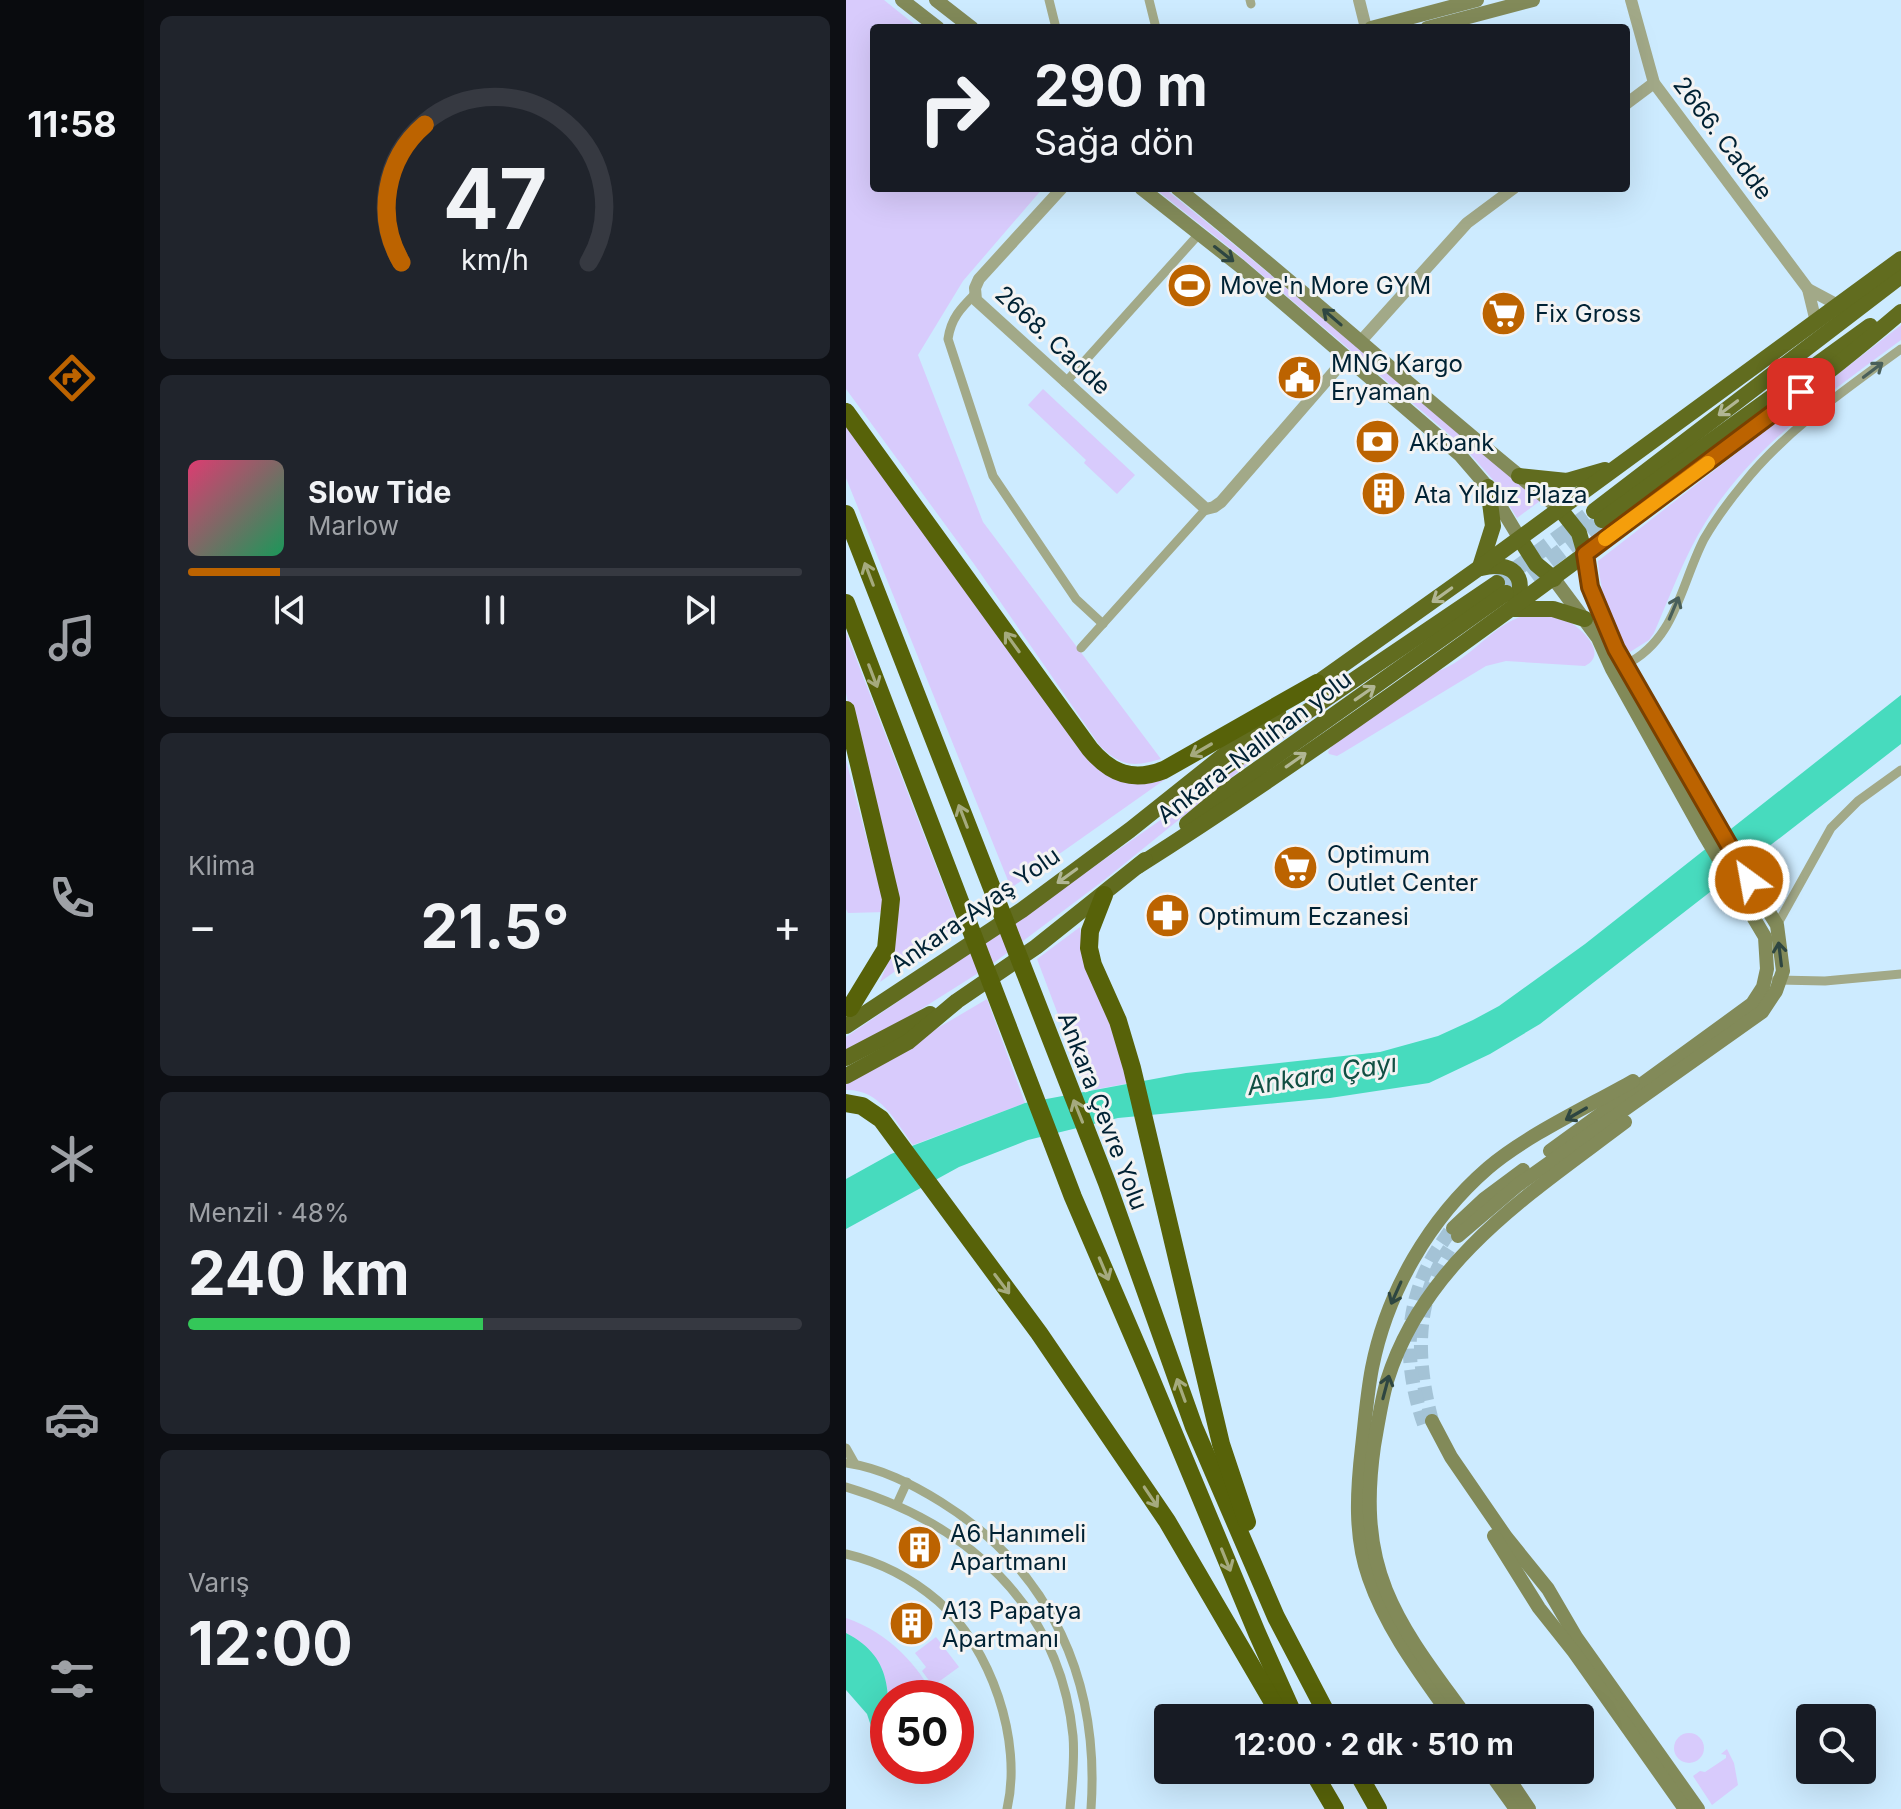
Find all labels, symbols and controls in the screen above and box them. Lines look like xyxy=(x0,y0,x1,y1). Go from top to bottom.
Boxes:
text: 290 m xyxy=(1034,52,1208,120)
icon: right xyxy=(902,56,1006,160)
street label: 2666. Cadde xyxy=(1667,71,1779,205)
text: 11:58 xyxy=(27,102,117,146)
text: Sağa dön xyxy=(1034,120,1195,164)
text: 47 xyxy=(443,148,547,249)
text: km/h xyxy=(461,242,529,277)
one-way arrow xyxy=(1213,245,1234,263)
sports icon: Move'n More GYM xyxy=(1165,261,1213,309)
place label: Move'n More GYM xyxy=(1220,271,1431,300)
street label: 2668. Cadde xyxy=(989,279,1117,401)
supermarket icon: Fix Gross xyxy=(1480,289,1528,337)
place label: Fix Gross xyxy=(1535,299,1641,328)
one-way arrow xyxy=(1322,308,1342,326)
place label: MNG Kargo Eryaman xyxy=(1331,349,1463,406)
icon: directions xyxy=(44,350,100,406)
public building icon: MNG Kargo Eryaman xyxy=(1276,353,1324,401)
pin xyxy=(1767,358,1835,426)
one-way arrow xyxy=(1861,362,1883,379)
icon: arrive xyxy=(1779,370,1823,414)
one-way arrow xyxy=(1718,400,1739,417)
bank icon: Akbank xyxy=(1354,418,1402,466)
place label: Akbank xyxy=(1409,428,1495,457)
building icon: Ata Yıldız Plaza xyxy=(1359,470,1407,518)
text: Slow Tide xyxy=(308,474,451,510)
place label: Ata Yıldız Plaza xyxy=(1414,480,1587,509)
text: Marlow xyxy=(308,510,399,541)
one-way arrow xyxy=(861,562,875,587)
one-way arrow xyxy=(1432,586,1453,603)
icon: previous xyxy=(268,588,312,632)
icon: pause xyxy=(473,588,517,632)
icon: next xyxy=(678,588,722,632)
one-way arrow xyxy=(1668,596,1683,621)
icon: music xyxy=(44,610,100,666)
one-way arrow xyxy=(1004,631,1020,653)
one-way arrow xyxy=(867,663,881,688)
street label: Ankara-Nallıhan yolu xyxy=(1151,664,1357,830)
one-way arrow xyxy=(1353,685,1375,701)
one-way arrow xyxy=(1190,742,1213,758)
one-way arrow xyxy=(1285,752,1307,768)
one-way arrow xyxy=(955,805,969,829)
position arrow xyxy=(1707,838,1791,922)
place label: Optimum Outlet Center xyxy=(1327,840,1478,897)
street label: Ankara-Ayaş Yolu xyxy=(885,841,1065,979)
supermarket icon: Optimum Outlet Center xyxy=(1272,844,1320,892)
text: Klima xyxy=(188,850,255,881)
one-way arrow xyxy=(1057,868,1078,885)
icon: phone xyxy=(44,870,100,926)
text: 21.5° xyxy=(421,890,569,962)
pharmacy icon: Optimum Eczanesi xyxy=(1143,892,1191,940)
text: − xyxy=(188,899,217,953)
text: + xyxy=(773,899,802,953)
place label: Optimum Eczanesi xyxy=(1198,902,1409,931)
one-way arrow xyxy=(1773,941,1788,967)
street label: Ankara Çevre Yolu xyxy=(1052,1008,1154,1214)
water label: Ankara Çayı xyxy=(1244,1047,1399,1101)
one-way arrow xyxy=(1070,1099,1084,1124)
one-way arrow xyxy=(1565,1106,1588,1122)
icon: climate xyxy=(44,1131,100,1187)
text: Menzil · 48% xyxy=(188,1197,349,1228)
text: 240 km xyxy=(188,1237,410,1309)
one-way arrow xyxy=(1097,1256,1112,1280)
one-way arrow xyxy=(993,1273,1010,1294)
one-way arrow xyxy=(1388,1281,1403,1305)
one-way arrow xyxy=(1379,1375,1394,1401)
one-way arrow xyxy=(1172,1378,1187,1403)
icon: car xyxy=(44,1391,100,1447)
one-way arrow xyxy=(1143,1485,1159,1508)
place label: A6 Hanımeli Apartmanı xyxy=(950,1519,1086,1576)
building icon: A6 Hanımeli Apartmanı xyxy=(895,1523,943,1571)
one-way arrow xyxy=(1220,1547,1235,1572)
text: Varış xyxy=(188,1567,249,1598)
place label: A13 Papatya Apartmanı xyxy=(942,1596,1081,1653)
building icon: A13 Papatya Apartmanı xyxy=(887,1600,935,1648)
text: 12:00 xyxy=(188,1607,353,1679)
icon: filters xyxy=(44,1651,100,1707)
speed limit sign: 50 xyxy=(870,1680,974,1784)
map controls xyxy=(1796,1704,1876,1784)
button: search xyxy=(1796,1704,1876,1784)
text: 12:00 · 2 dk · 510 m xyxy=(1234,1726,1514,1762)

